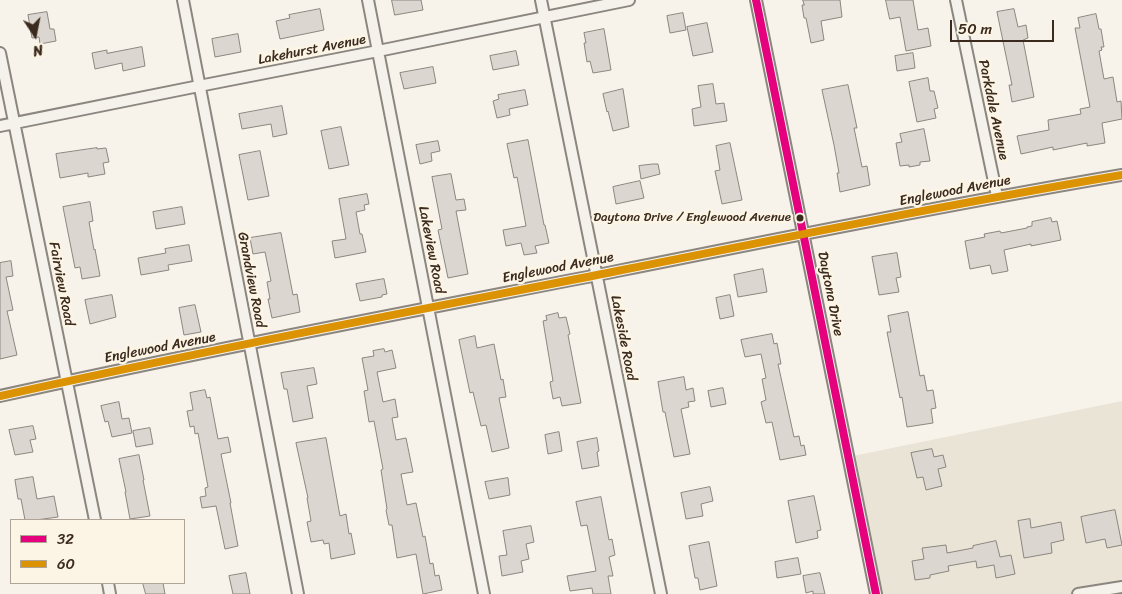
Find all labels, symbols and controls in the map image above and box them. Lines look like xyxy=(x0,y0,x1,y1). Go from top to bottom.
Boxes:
north arrow xyxy=(10,10,60,60)
scale bar xyxy=(952,10,1056,42)
text: 50 m xyxy=(958,16,992,42)
street label: Lakehurst Avenue xyxy=(257,31,367,69)
text: N xyxy=(31,37,45,63)
street label: Parkdale Avenue xyxy=(974,58,1012,162)
street label: Englewood Avenue xyxy=(898,172,1012,210)
street label: Lakeview Road xyxy=(414,205,448,295)
place label: Daytona Drive / Englewood Avenue xyxy=(593,210,791,226)
marker: Daytona Drive / Englewood Avenue xyxy=(795,213,805,223)
street label: Grandview Road xyxy=(234,231,268,329)
street label: Fairview Road xyxy=(45,241,77,327)
street label: Englewood Avenue xyxy=(501,249,615,287)
street label: Daytona Drive xyxy=(814,250,846,338)
street label: Lakeside Road xyxy=(606,294,640,382)
street label: Englewood Avenue xyxy=(103,329,217,367)
legend xyxy=(10,519,185,584)
text: 32 xyxy=(57,526,74,552)
text: 60 xyxy=(57,551,75,577)

